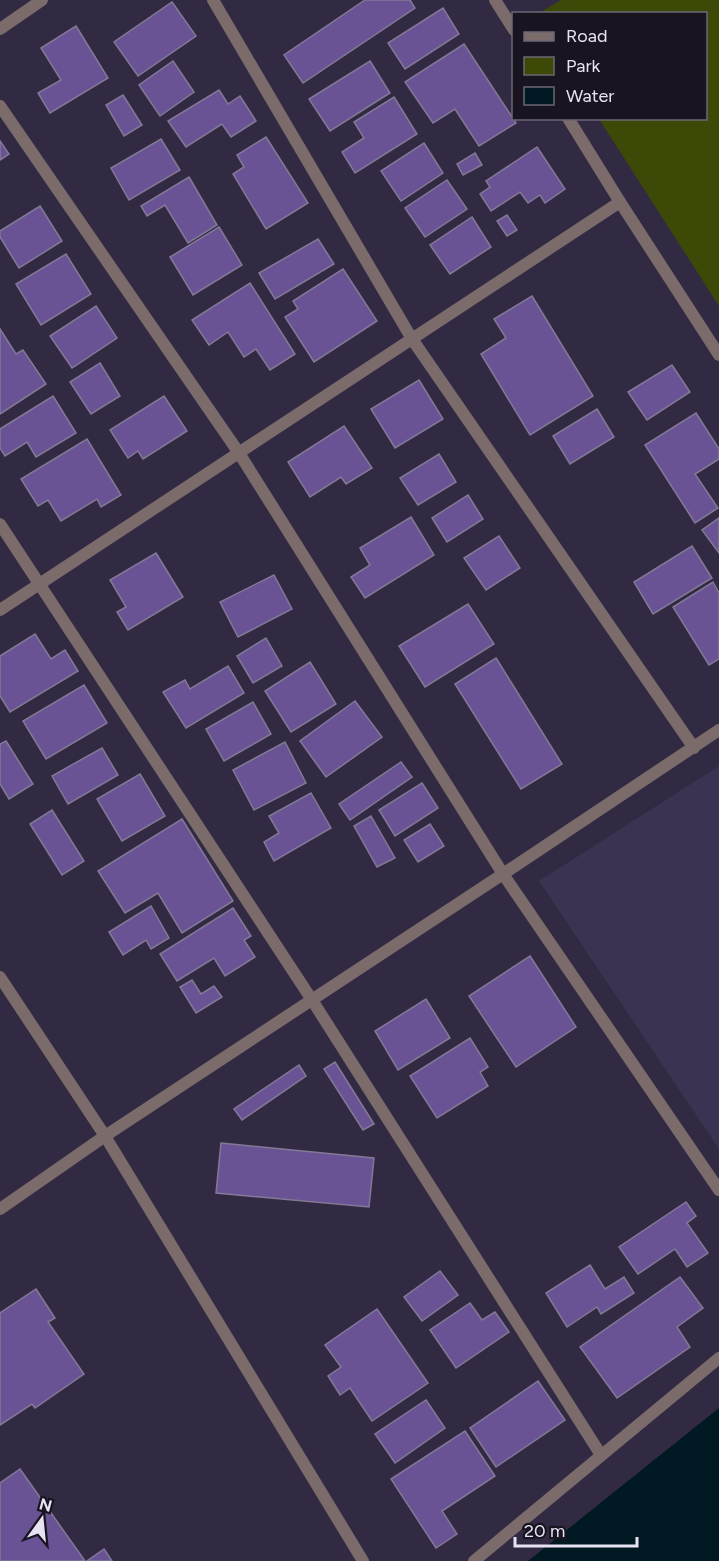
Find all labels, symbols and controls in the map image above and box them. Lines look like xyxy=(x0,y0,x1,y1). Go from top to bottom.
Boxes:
legend xyxy=(512,12,707,120)
text: Road xyxy=(566,25,607,47)
text: Park xyxy=(566,55,601,77)
text: Water xyxy=(566,85,614,107)
north arrow xyxy=(12,1489,72,1549)
text: N xyxy=(37,1494,54,1516)
scale bar xyxy=(515,1510,636,1548)
text: 20 m xyxy=(524,1520,565,1542)

